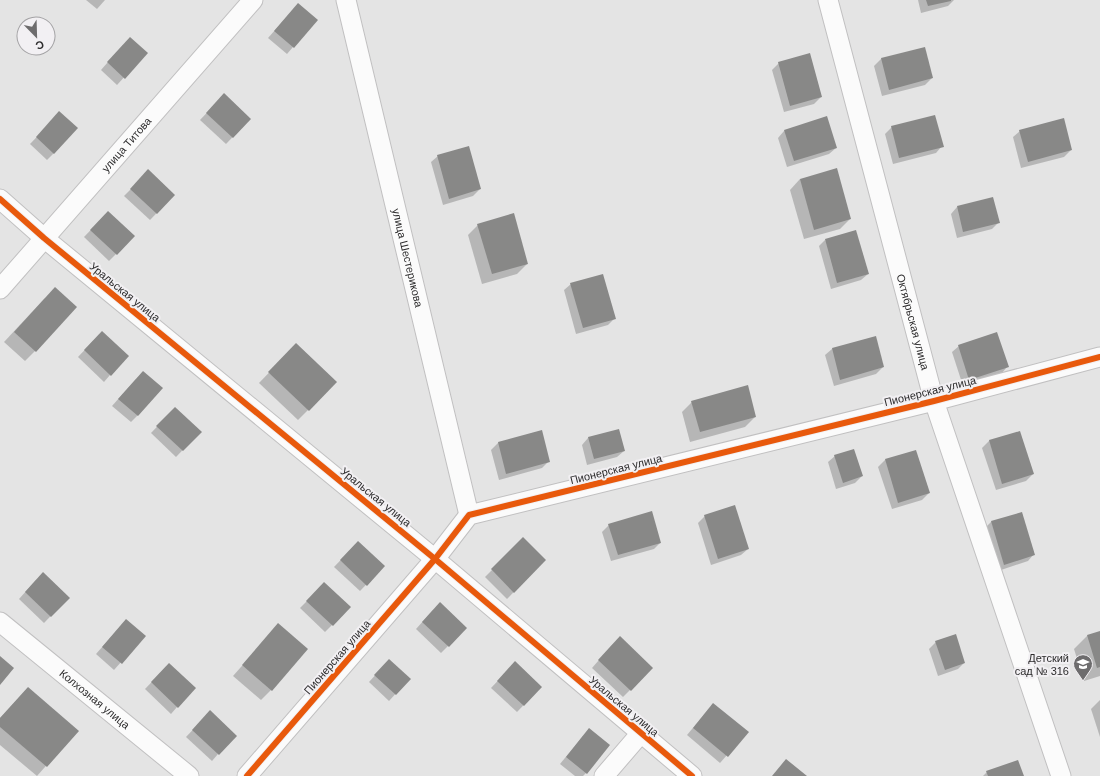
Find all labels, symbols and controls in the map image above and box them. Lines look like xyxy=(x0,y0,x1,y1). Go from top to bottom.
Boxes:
north arrow xyxy=(16,16,56,56)
text: С xyxy=(34,38,46,52)
street label: улица Титова xyxy=(99,114,154,174)
street label: улица Шестерикова xyxy=(390,207,425,309)
street label: Уральская улица xyxy=(87,260,163,325)
street label: Октябрьская улица xyxy=(895,273,932,372)
street label: Пионерская улица xyxy=(883,374,978,408)
street label: Пионерская улица xyxy=(569,452,664,486)
street label: Уральская улица xyxy=(338,465,414,530)
street label: Пионерская улица xyxy=(302,617,373,697)
place label: Детский сад № 316 xyxy=(1015,652,1069,677)
school or university icon: Детский сад № 316 xyxy=(1072,653,1094,681)
street label: Колхозная улица xyxy=(57,667,133,732)
street label: Уральская улица xyxy=(587,674,662,739)

